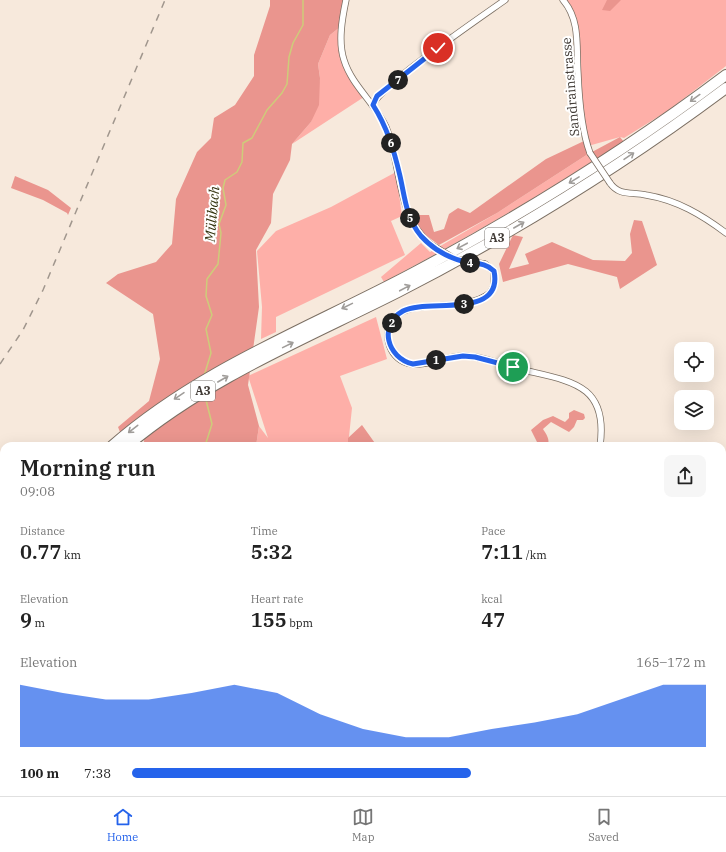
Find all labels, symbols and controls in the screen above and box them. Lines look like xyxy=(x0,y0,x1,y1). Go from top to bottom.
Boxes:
pin xyxy=(421,31,455,65)
icon: check xyxy=(427,37,449,59)
street label: Sandrainstrasse xyxy=(558,37,583,137)
pin: 7 xyxy=(388,70,408,90)
text: 7 xyxy=(395,73,401,87)
one-way arrow xyxy=(689,94,700,103)
pin: 6 xyxy=(381,133,401,153)
text: 6 xyxy=(388,136,394,150)
one-way arrow xyxy=(623,152,634,160)
one-way arrow xyxy=(569,175,580,184)
water label: Mülibach xyxy=(201,185,223,244)
pin: 5 xyxy=(400,208,420,228)
text: 5 xyxy=(407,211,413,225)
one-way arrow xyxy=(513,221,525,229)
road number: A3 xyxy=(485,228,509,248)
one-way arrow xyxy=(457,242,469,250)
pin: 4 xyxy=(460,253,480,273)
text: 4 xyxy=(467,256,473,270)
one-way arrow xyxy=(399,284,411,291)
pin: 3 xyxy=(454,294,474,314)
text: 3 xyxy=(461,297,467,311)
one-way arrow xyxy=(342,303,354,310)
pin: 2 xyxy=(382,313,402,333)
text: 2 xyxy=(389,316,395,330)
one-way arrow xyxy=(282,341,294,348)
map controls xyxy=(674,342,714,430)
button: locate xyxy=(674,342,714,382)
pin: 1 xyxy=(426,350,446,370)
pin xyxy=(496,350,530,384)
text: 1 xyxy=(433,353,439,367)
icon: arrive xyxy=(502,356,524,378)
one-way arrow xyxy=(217,374,229,382)
road number: A3 xyxy=(191,381,215,401)
button: layers xyxy=(674,390,714,430)
one-way arrow xyxy=(174,392,185,400)
one-way arrow xyxy=(128,424,139,433)
text: Morning run xyxy=(20,453,156,482)
button: share xyxy=(664,455,706,497)
text: 09:08 xyxy=(20,483,55,500)
text: Distance xyxy=(20,524,65,538)
text: Time xyxy=(251,524,278,538)
text: Pace xyxy=(481,524,506,538)
text: 0.77 xyxy=(20,538,62,565)
text: 5:32 xyxy=(251,538,293,565)
text: 7:11 xyxy=(481,538,523,565)
text: km xyxy=(62,548,81,562)
text: /km xyxy=(523,548,547,562)
text: Elevation xyxy=(20,592,68,606)
text: Heart rate xyxy=(251,592,303,606)
text: kcal xyxy=(481,592,503,606)
text: 9 xyxy=(20,606,32,633)
text: 155 xyxy=(251,606,287,633)
text: 47 xyxy=(481,606,505,633)
text: m xyxy=(32,616,45,630)
text: bpm xyxy=(287,616,313,630)
text: Elevation xyxy=(20,654,77,671)
text: 165–172 m xyxy=(636,654,706,671)
text: 100 m xyxy=(20,765,59,782)
text: 7:38 xyxy=(84,765,111,782)
tab: Home xyxy=(107,806,138,844)
tab: Map xyxy=(352,806,374,844)
tab: Saved xyxy=(588,806,619,844)

